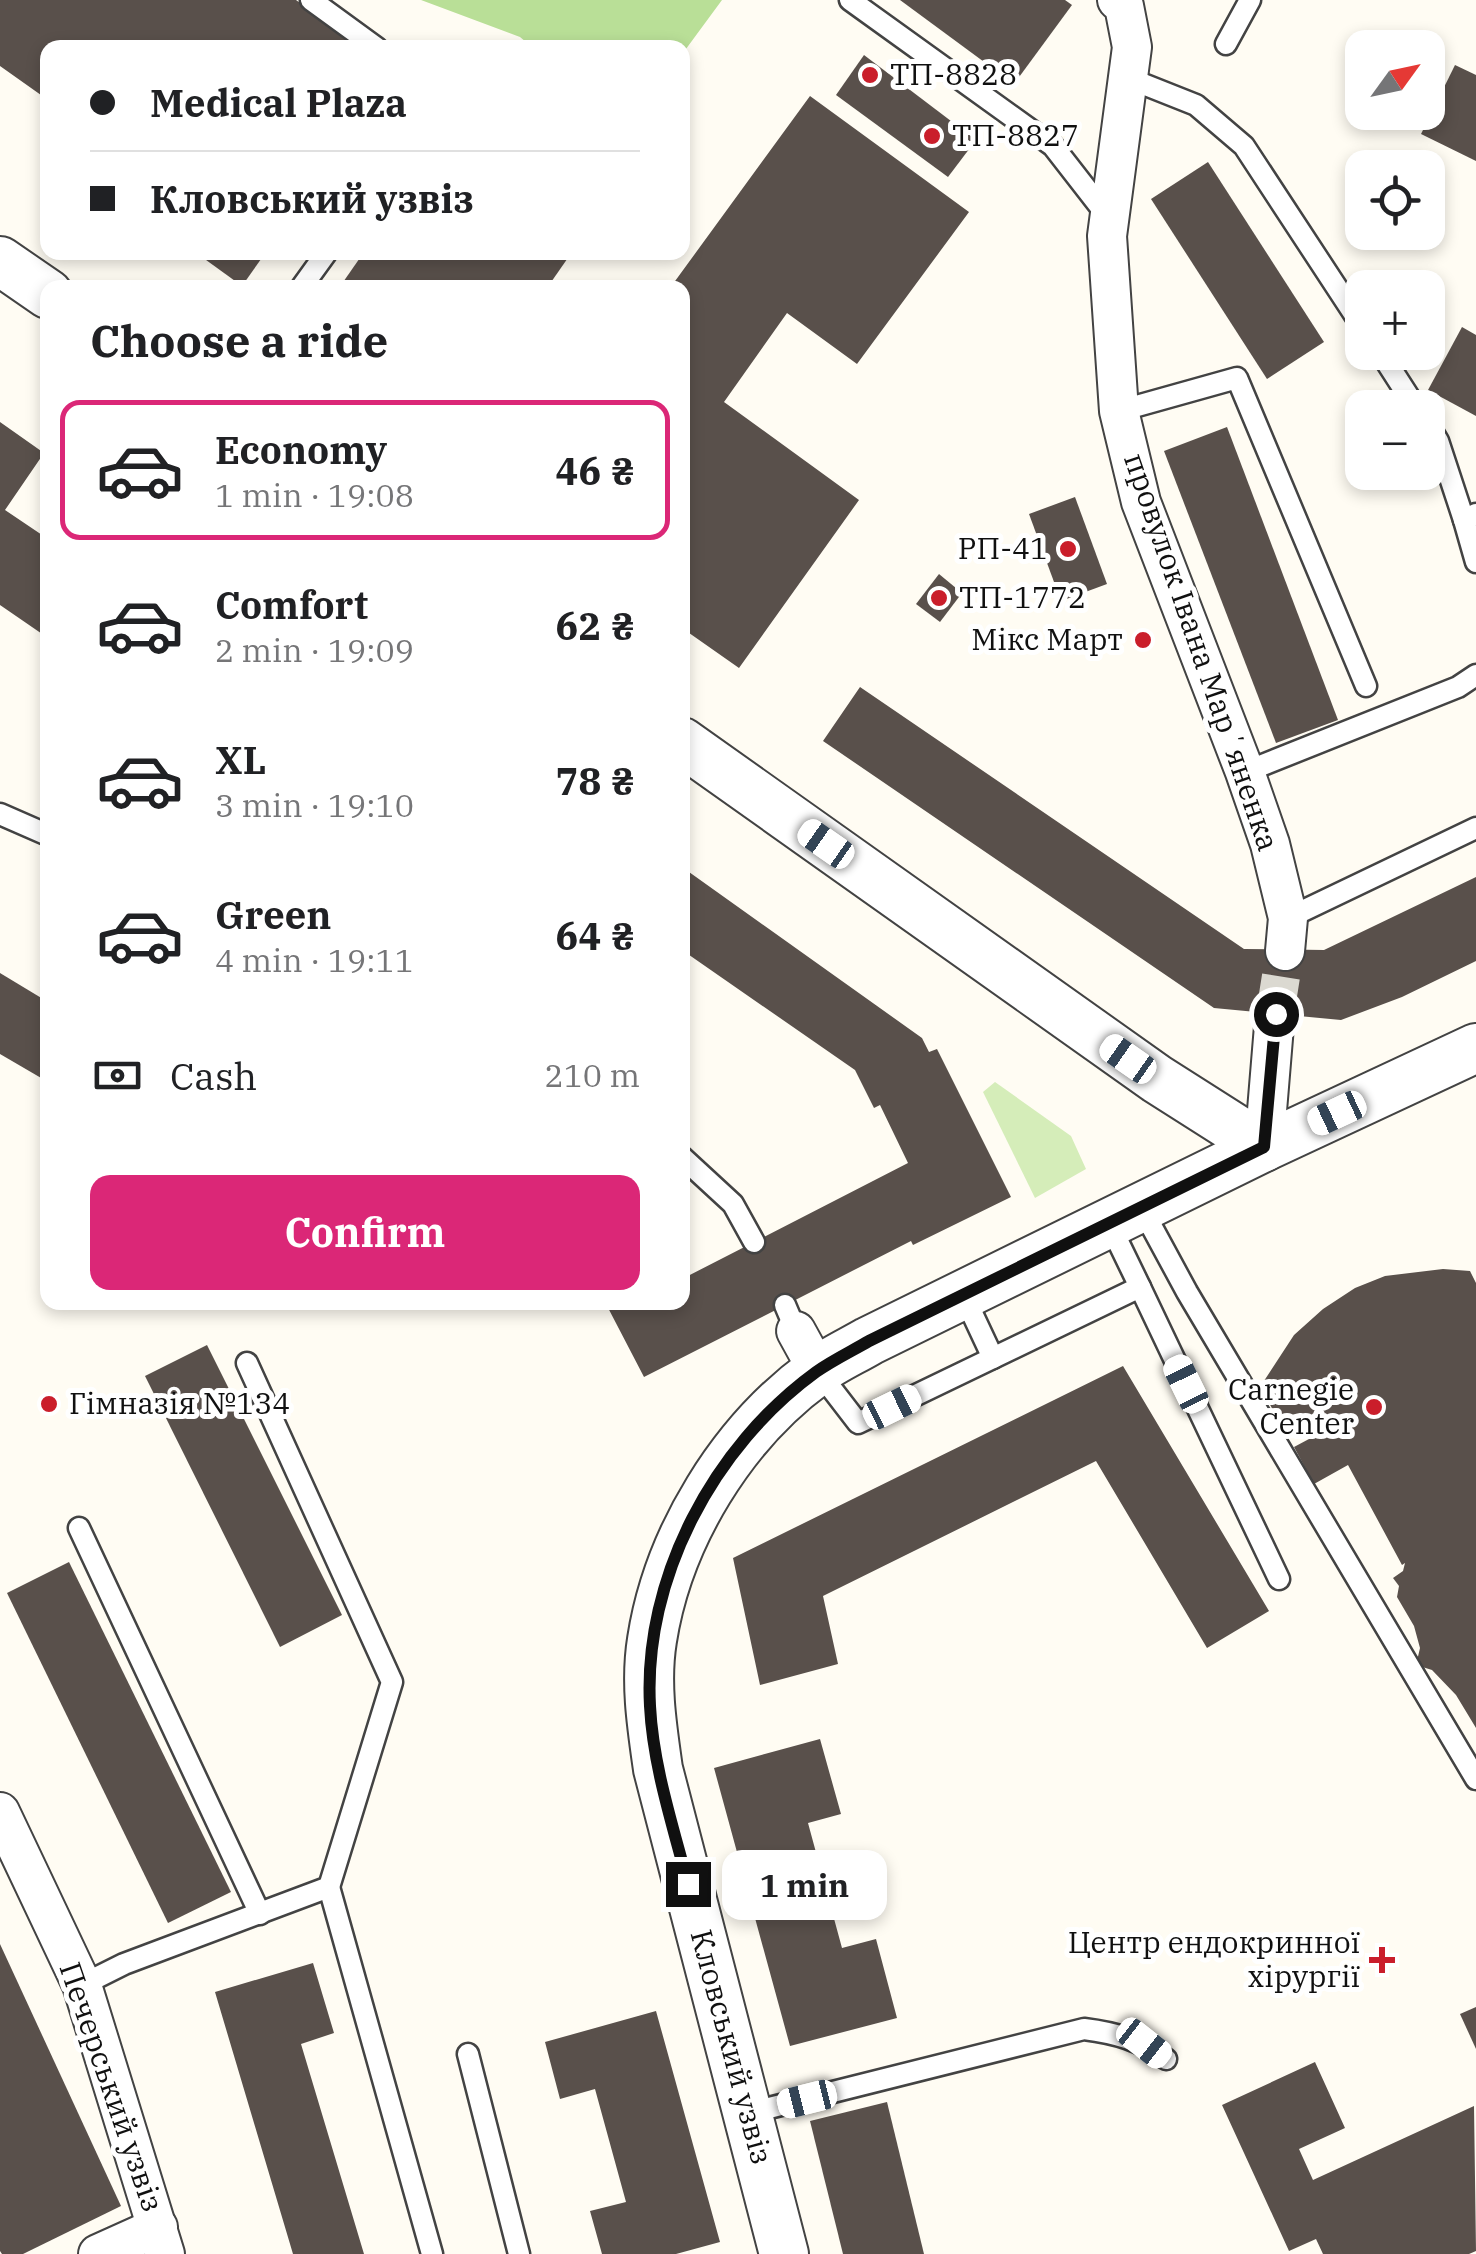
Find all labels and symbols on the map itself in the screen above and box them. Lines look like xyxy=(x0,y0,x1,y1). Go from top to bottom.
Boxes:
north arrow xyxy=(1345,30,1445,130)
place label: ТП-8828 xyxy=(890,54,1017,93)
marker: ТП-8828 xyxy=(859,64,881,86)
place label: ТП-8827 xyxy=(952,115,1079,154)
marker: ТП-8827 xyxy=(921,125,943,147)
street label: провулок Івана Марʼяненка xyxy=(1116,447,1289,856)
place label: РП-41 xyxy=(958,528,1048,567)
marker: РП-41 xyxy=(1057,538,1079,560)
place label: ТП-1772 xyxy=(959,577,1086,616)
marker: ТП-1772 xyxy=(928,587,950,609)
place label: Мікс Март xyxy=(971,619,1123,658)
marker: Мікс Март xyxy=(1132,629,1154,651)
car xyxy=(793,815,859,873)
route start xyxy=(1254,992,1299,1037)
car xyxy=(1095,1030,1161,1088)
car xyxy=(1303,1087,1371,1139)
car xyxy=(1159,1350,1213,1418)
place label: Carnegie Center xyxy=(1228,1369,1354,1442)
car xyxy=(858,1380,926,1434)
place label: Гімназія №134 xyxy=(69,1383,290,1422)
marker: Гімназія №134 xyxy=(38,1393,60,1415)
marker: Carnegie Center xyxy=(1363,1396,1385,1418)
callout: 1 min xyxy=(723,1849,888,1919)
route end xyxy=(666,1862,711,1907)
place label: Центр ендокринної хірургії xyxy=(1068,1922,1361,1995)
street label: Кловський узвіз xyxy=(682,1925,782,2168)
marker: Центр ендокринної хірургії xyxy=(1369,1947,1395,1973)
street label: Печерський узвіз xyxy=(51,1957,173,2216)
car xyxy=(1111,2013,1177,2073)
car xyxy=(774,2077,840,2121)

